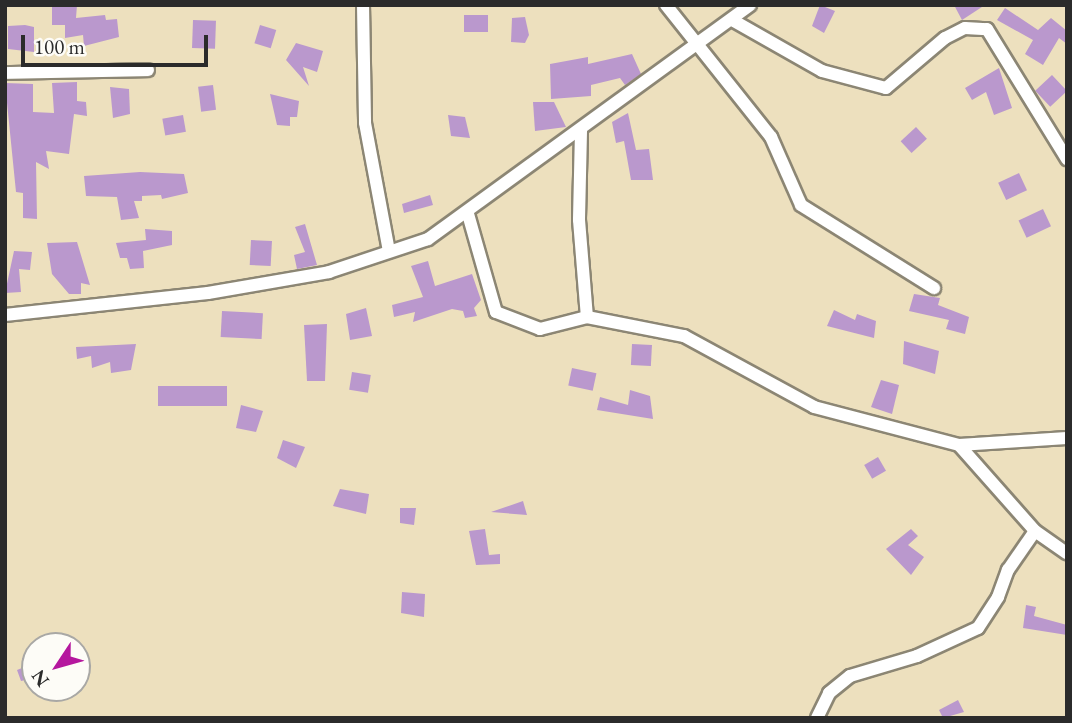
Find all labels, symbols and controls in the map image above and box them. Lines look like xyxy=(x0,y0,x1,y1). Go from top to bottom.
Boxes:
scale bar xyxy=(24,21,212,65)
text: 100 m xyxy=(34,33,85,60)
north arrow xyxy=(21,632,91,702)
text: N xyxy=(26,665,55,692)

